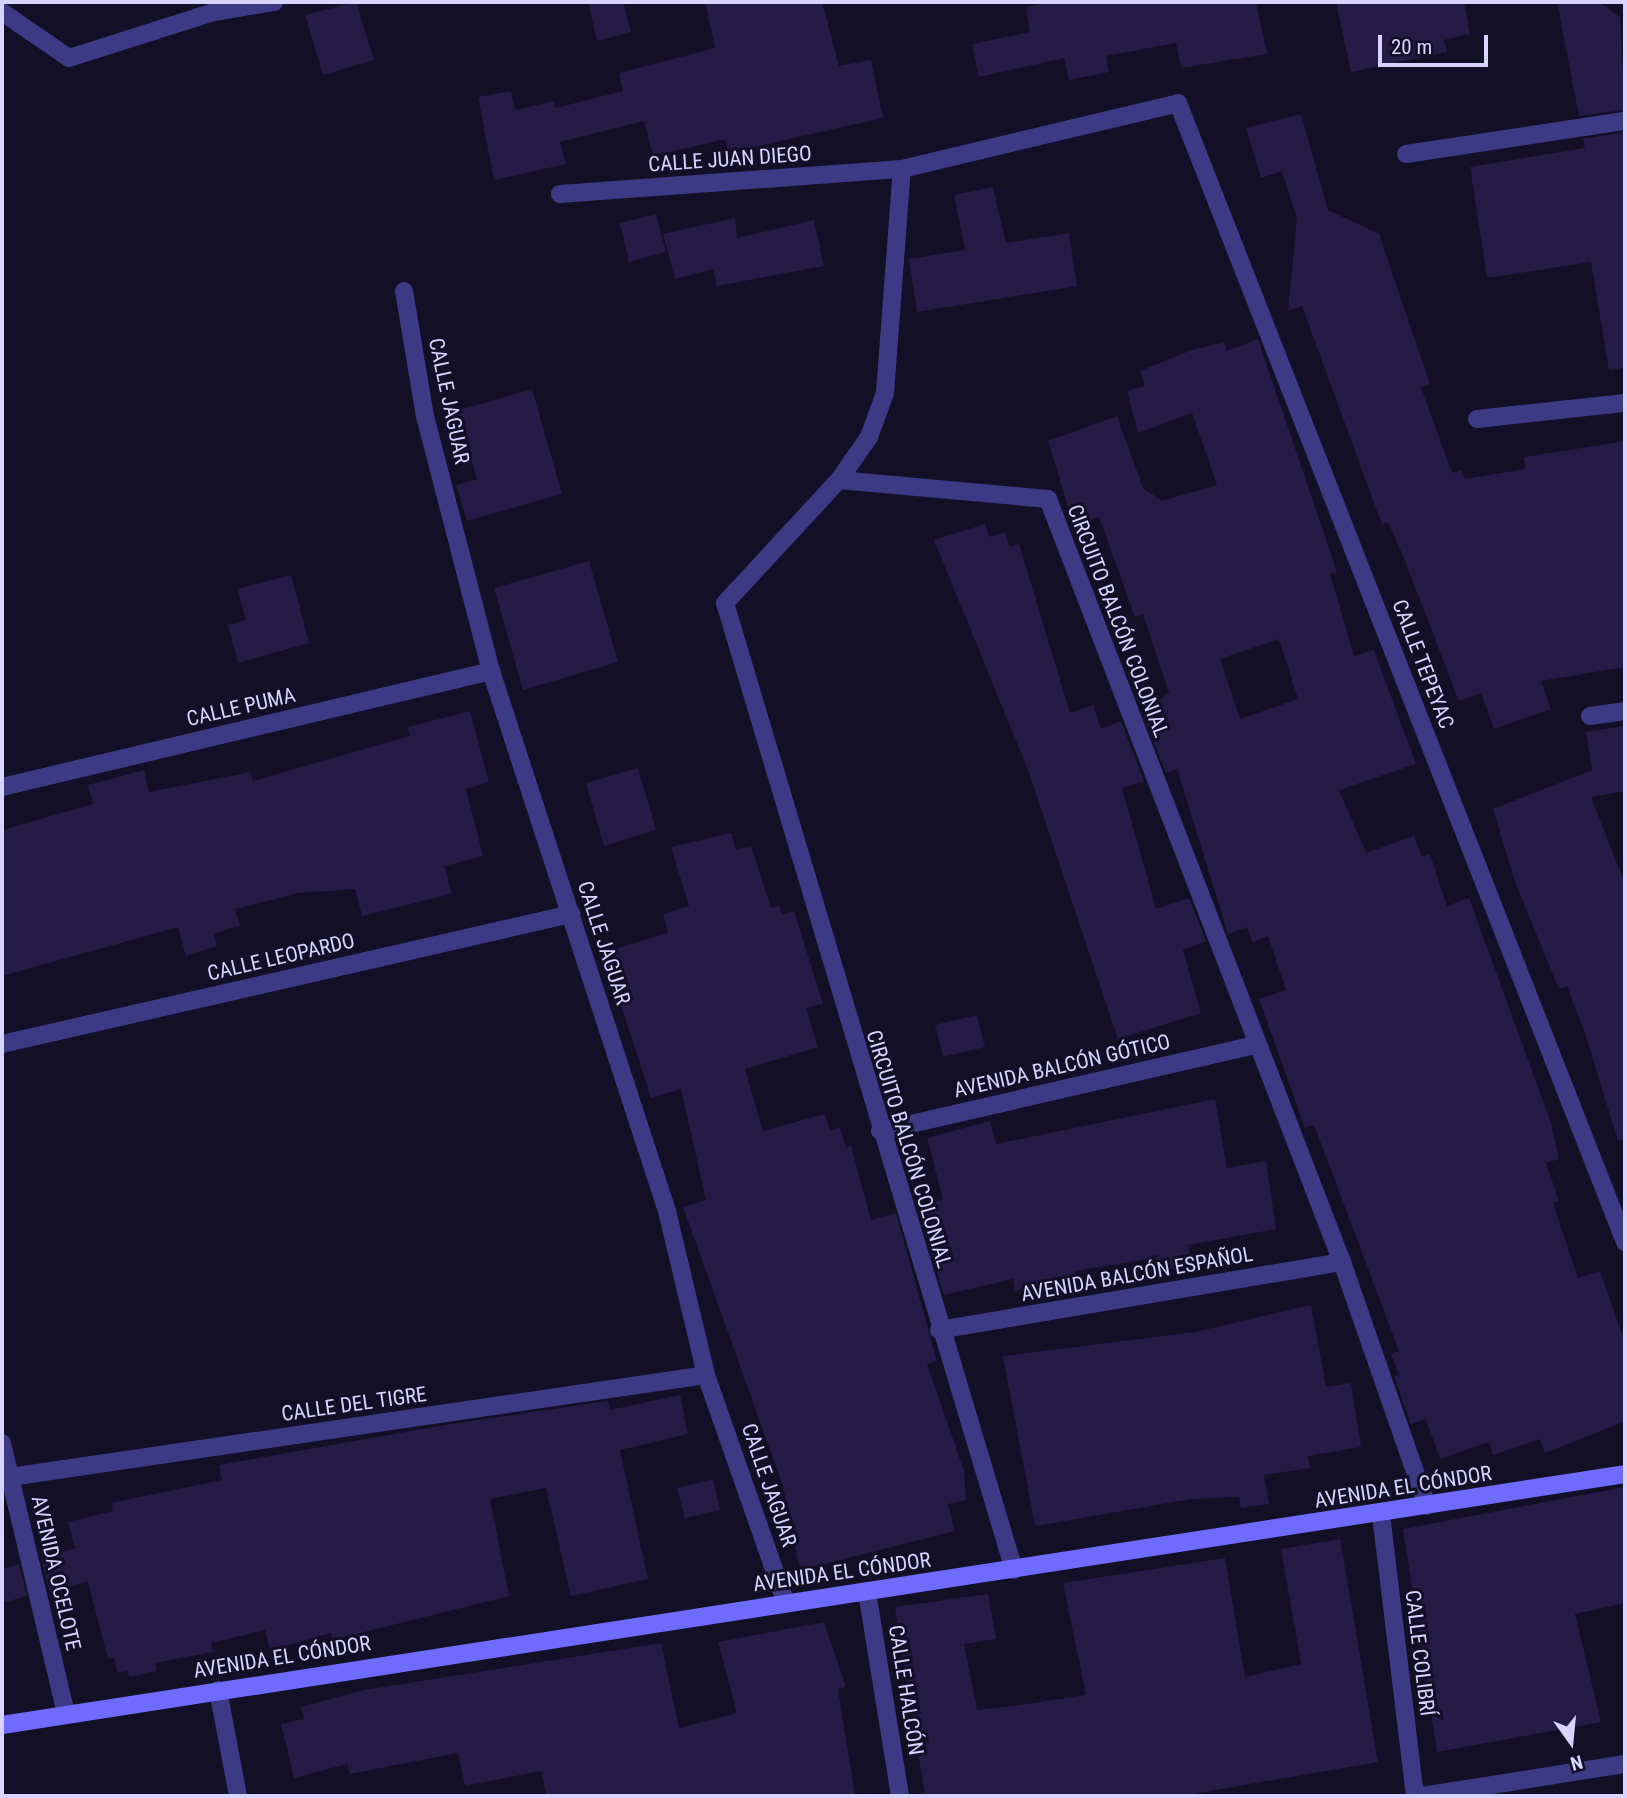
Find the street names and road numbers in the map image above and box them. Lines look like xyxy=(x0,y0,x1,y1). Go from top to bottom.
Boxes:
street label: CALLE JUAN DIEGO xyxy=(648,141,812,177)
street label: CALLE JAGUAR xyxy=(423,336,475,466)
street label: CIRCUITO BALCÓN COLONIAL xyxy=(1062,501,1174,741)
street label: CALLE TEPEYAC xyxy=(1387,596,1459,732)
street label: CALLE PUMA xyxy=(184,682,298,732)
street label: CALLE JAGUAR xyxy=(572,878,636,1008)
street label: CALLE LEOPARDO xyxy=(205,928,357,986)
street label: CIRCUITO BALCÓN COLONIAL xyxy=(861,1027,957,1271)
street label: AVENIDA BALCÓN GÓTICO xyxy=(951,1029,1173,1103)
street label: AVENIDA BALCÓN ESPAÑOL xyxy=(1019,1241,1255,1307)
street label: CALLE DEL TIGRE xyxy=(280,1381,428,1427)
street label: CALLE JAGUAR xyxy=(736,1420,802,1550)
street label: AVENIDA EL CÓNDOR xyxy=(1313,1461,1493,1513)
street label: AVENIDA OCELOTE xyxy=(26,1493,86,1653)
street label: AVENIDA EL CÓNDOR xyxy=(752,1547,932,1597)
street label: CALLE COLIBRÍ xyxy=(1400,1589,1440,1717)
street label: CALLE HALCÓN xyxy=(883,1623,929,1757)
street label: AVENIDA EL CÓNDOR xyxy=(192,1631,372,1683)

